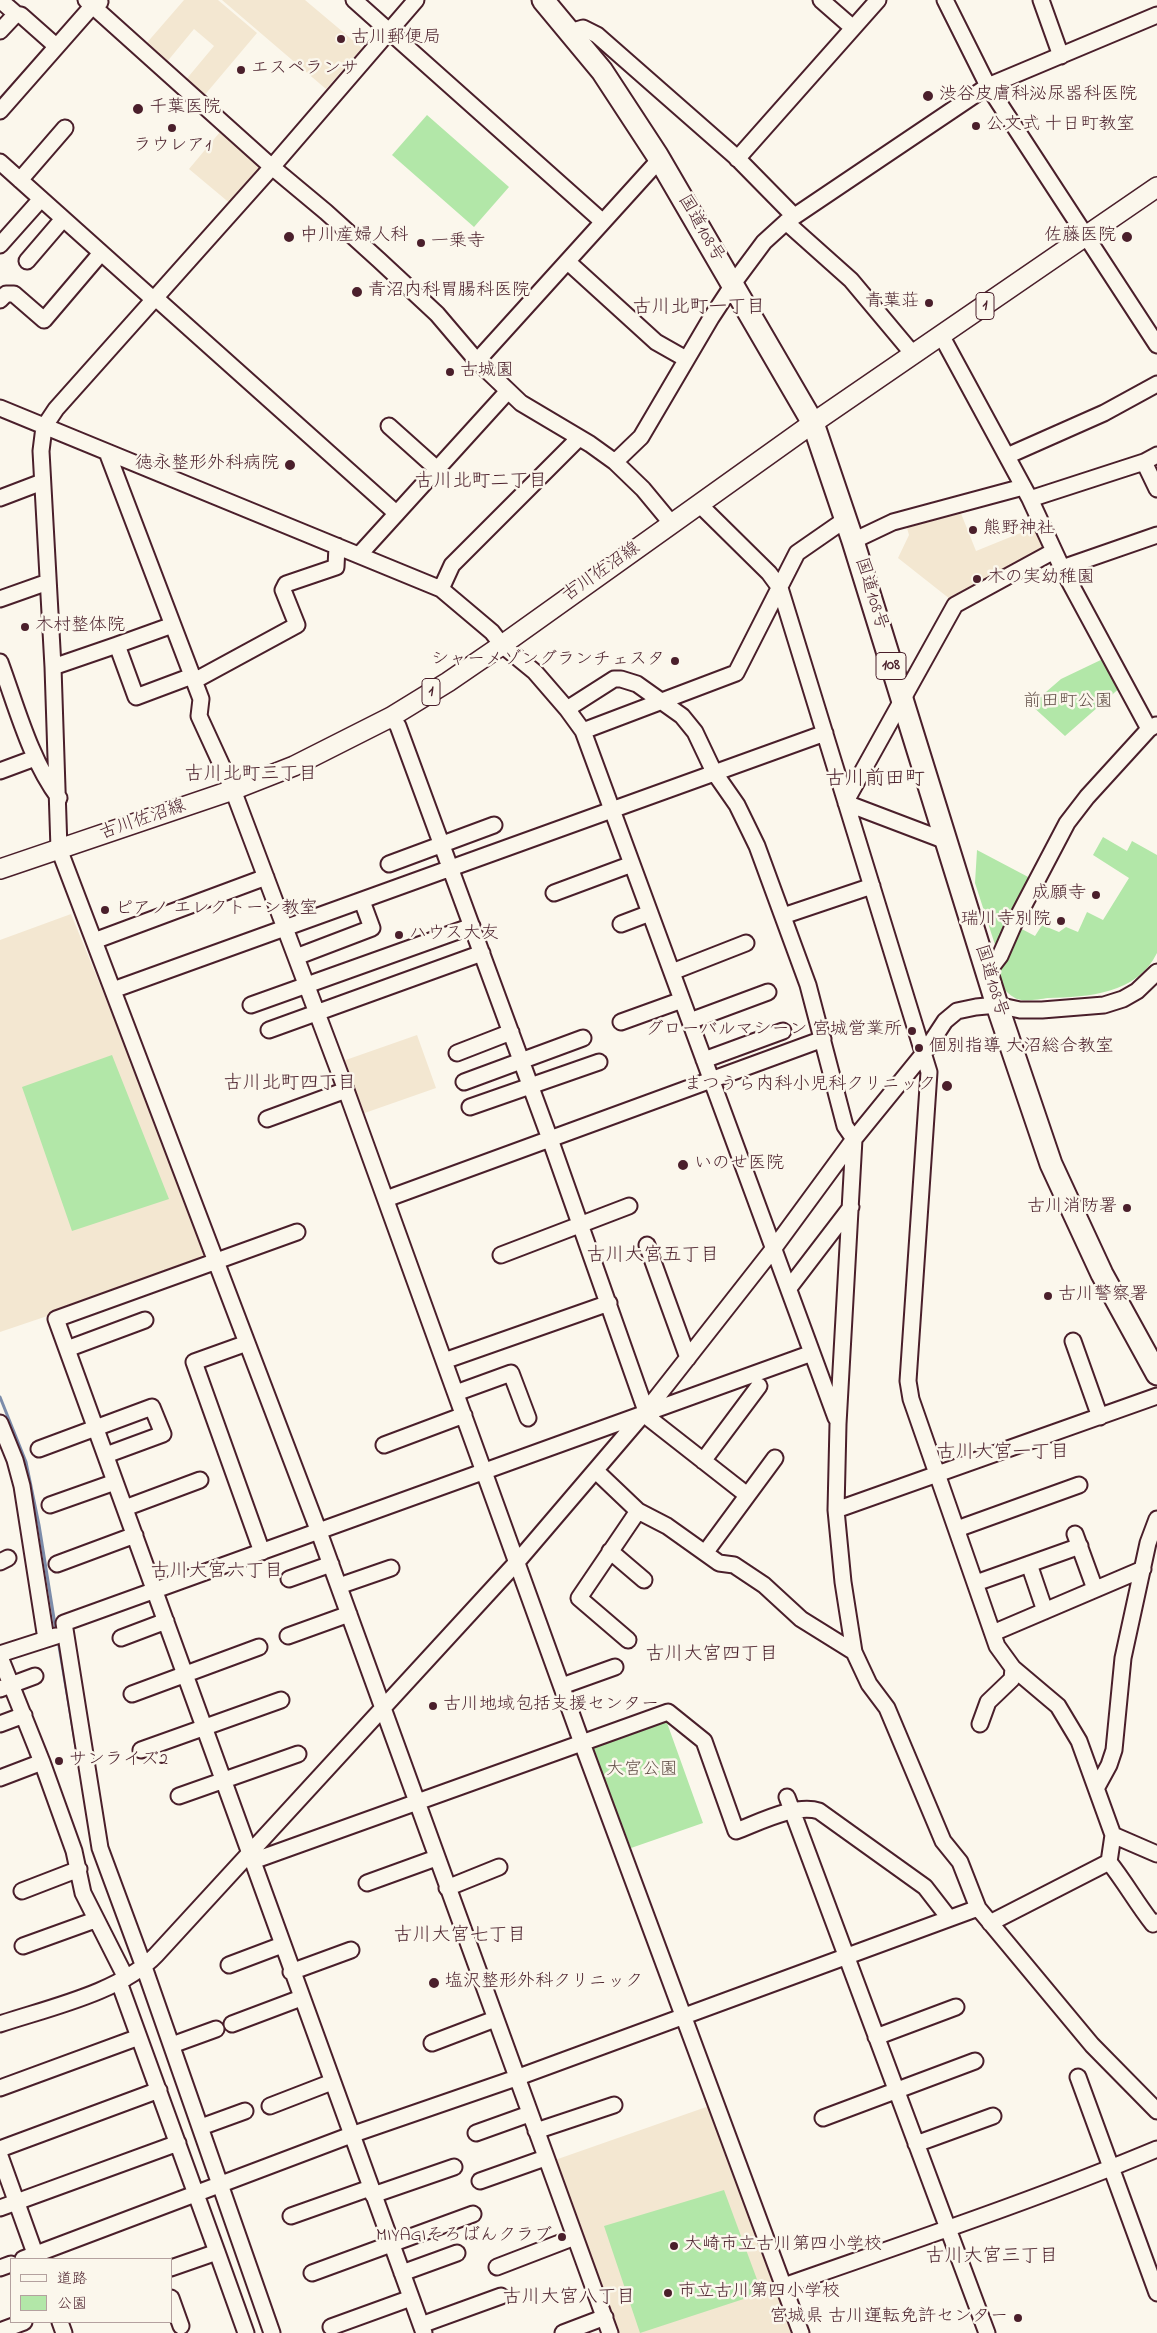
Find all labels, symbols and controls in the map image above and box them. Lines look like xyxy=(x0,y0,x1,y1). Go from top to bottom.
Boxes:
place label: 古川郵便局 xyxy=(351,28,441,50)
marker: 古川郵便局 xyxy=(335,33,347,45)
place label: エスペランサ xyxy=(251,59,359,81)
marker: エスペランサ xyxy=(235,64,247,76)
place label: 渋谷皮膚科泌尿器科医院 xyxy=(939,85,1137,107)
marker: 渋谷皮膚科泌尿器科医院 xyxy=(921,89,935,103)
place label: 千葉医院 xyxy=(149,98,221,120)
marker: 千葉医院 xyxy=(131,102,145,116)
place label: 公文式 十日町教室 xyxy=(986,115,1134,137)
marker: 公文式 十日町教室 xyxy=(970,120,982,132)
marker: ラウレア1 xyxy=(166,122,178,134)
place label: ラウレア1 xyxy=(133,136,211,158)
street label: 国道108号 xyxy=(672,191,728,267)
place label: 中川産婦人科 xyxy=(300,226,408,248)
place label: 佐藤医院 xyxy=(1044,226,1116,248)
marker: 中川産婦人科 xyxy=(282,230,296,244)
marker: 佐藤医院 xyxy=(1120,230,1134,244)
place label: 一乗寺 xyxy=(431,232,485,254)
marker: 一乗寺 xyxy=(415,237,427,249)
place label: 青沼内科胃腸科医院 xyxy=(368,281,530,303)
marker: 青沼内科胃腸科医院 xyxy=(350,285,364,299)
place label: 青葉荘 xyxy=(865,292,919,314)
road number: 1 xyxy=(976,292,994,320)
marker: 青葉荘 xyxy=(923,297,935,309)
district label: 古川北町一丁目 xyxy=(633,298,765,320)
place label: 古城園 xyxy=(460,361,514,383)
marker: 古城園 xyxy=(444,366,456,378)
place label: 徳永整形外科病院 xyxy=(135,454,279,476)
marker: 徳永整形外科病院 xyxy=(283,458,297,472)
district label: 古川北町二丁目 xyxy=(415,472,547,494)
place label: 熊野神社 xyxy=(983,519,1055,541)
marker: 熊野神社 xyxy=(967,524,979,536)
street label: 古川佐沼線 xyxy=(559,538,645,608)
street label: 国道108号 xyxy=(849,555,891,633)
place label: 木の実幼稚園 xyxy=(987,568,1095,590)
marker: 木の実幼稚園 xyxy=(971,573,983,585)
place label: 木村整体院 xyxy=(35,616,125,638)
marker: 木村整体院 xyxy=(19,621,31,633)
place label: シャーメゾングランチェスタ xyxy=(431,650,665,672)
road number: 108 xyxy=(876,652,906,679)
marker: シャーメゾングランチェスタ xyxy=(669,655,681,667)
road number: 1 xyxy=(422,679,440,706)
park label: 前田町公園 xyxy=(1023,692,1113,714)
district label: 古川北町三丁目 xyxy=(185,765,317,787)
district label: 古川前田町 xyxy=(825,769,925,793)
street label: 古川佐沼線 xyxy=(97,796,189,846)
place label: 成願寺 xyxy=(1032,884,1086,906)
marker: 成願寺 xyxy=(1090,889,1102,901)
place label: ピアノ エレクトーン教室 xyxy=(115,899,317,921)
marker: ピアノ エレクトーン教室 xyxy=(99,904,111,916)
place label: 瑞川寺別院 xyxy=(961,910,1051,932)
marker: 瑞川寺別院 xyxy=(1055,915,1067,927)
place label: ハウス大友 xyxy=(409,924,499,946)
marker: ハウス大友 xyxy=(393,929,405,941)
street label: 国道108号 xyxy=(969,942,1011,1020)
place label: グローバルマシーン 宮城営業所 xyxy=(646,1020,902,1042)
marker: グローバルマシーン 宮城営業所 xyxy=(906,1025,918,1037)
place label: 個別指導 大沼総合教室 xyxy=(929,1037,1113,1059)
marker: 個別指導 大沼総合教室 xyxy=(913,1042,925,1054)
district label: 古川北町四丁目 xyxy=(224,1074,356,1096)
place label: まつうら内科小児科クリニック xyxy=(684,1075,936,1097)
marker: まつうら内科小児科クリニック xyxy=(940,1079,954,1093)
place label: いのせ医院 xyxy=(694,1154,784,1176)
marker: いのせ医院 xyxy=(676,1158,690,1172)
place label: 古川消防署 xyxy=(1027,1197,1117,1219)
marker: 古川消防署 xyxy=(1121,1202,1133,1214)
district label: 古川大宮五丁目 xyxy=(587,1246,719,1268)
place label: 古川警察署 xyxy=(1058,1285,1148,1307)
marker: 古川警察署 xyxy=(1042,1290,1054,1302)
district label: 古川大宮一丁目 xyxy=(937,1443,1069,1465)
district label: 古川大宮六丁目 xyxy=(151,1562,283,1584)
district label: 古川大宮四丁目 xyxy=(646,1645,778,1667)
place label: 古川地域包括支援センター xyxy=(443,1695,659,1717)
marker: 古川地域包括支援センター xyxy=(427,1700,439,1712)
place label: サンライズ2 xyxy=(69,1750,168,1772)
marker: サンライズ2 xyxy=(53,1755,65,1767)
park label: 大宮公園 xyxy=(606,1760,678,1782)
district label: 古川大宮七丁目 xyxy=(394,1926,526,1948)
place label: 塩沢整形外科クリニック xyxy=(445,1972,643,1994)
marker: 塩沢整形外科クリニック xyxy=(427,1976,441,1990)
place label: MIYAGIそろばんクラブ xyxy=(376,2226,552,2248)
marker: MIYAGIそろばんクラブ xyxy=(556,2231,568,2243)
place label: 大崎市立古川第四小学校 xyxy=(684,2235,882,2257)
marker: 大崎市立古川第四小学校 xyxy=(668,2240,680,2252)
district label: 古川大宮三丁目 xyxy=(926,2247,1058,2269)
legend xyxy=(10,2258,172,2323)
text: 道路 xyxy=(57,2268,87,2290)
place label: 市立古川第四小学校 xyxy=(678,2282,840,2304)
marker: 市立古川第四小学校 xyxy=(662,2287,674,2299)
district label: 古川大宮八丁目 xyxy=(503,2288,635,2310)
text: 公園 xyxy=(57,2293,87,2315)
place label: 宮城県 古川運転免許センター xyxy=(770,2307,1008,2329)
marker: 宮城県 古川運転免許センター xyxy=(1012,2312,1024,2324)

